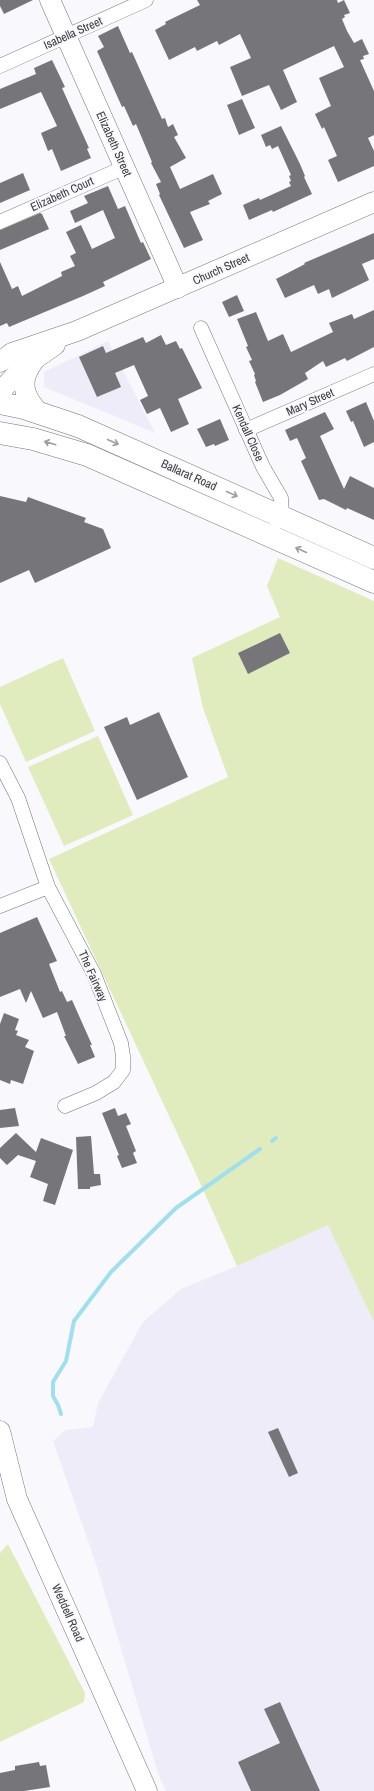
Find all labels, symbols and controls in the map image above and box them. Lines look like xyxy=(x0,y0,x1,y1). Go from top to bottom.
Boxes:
street label: Isabella Street xyxy=(41,13,105,53)
street label: Elizabeth Street xyxy=(92,109,136,179)
street label: Elizabeth Court xyxy=(28,173,96,215)
street label: Church Street xyxy=(190,249,252,289)
street label: Mary Street xyxy=(284,384,337,420)
street label: Kendall Close xyxy=(228,402,268,464)
one-way arrow xyxy=(43,439,56,446)
one-way arrow xyxy=(107,439,119,446)
street label: Ballarat Road xyxy=(159,456,219,494)
one-way arrow xyxy=(226,491,238,499)
one-way arrow xyxy=(296,545,308,553)
street label: The Fairway xyxy=(75,948,111,1004)
street label: Weddell Road xyxy=(48,1582,88,1644)

